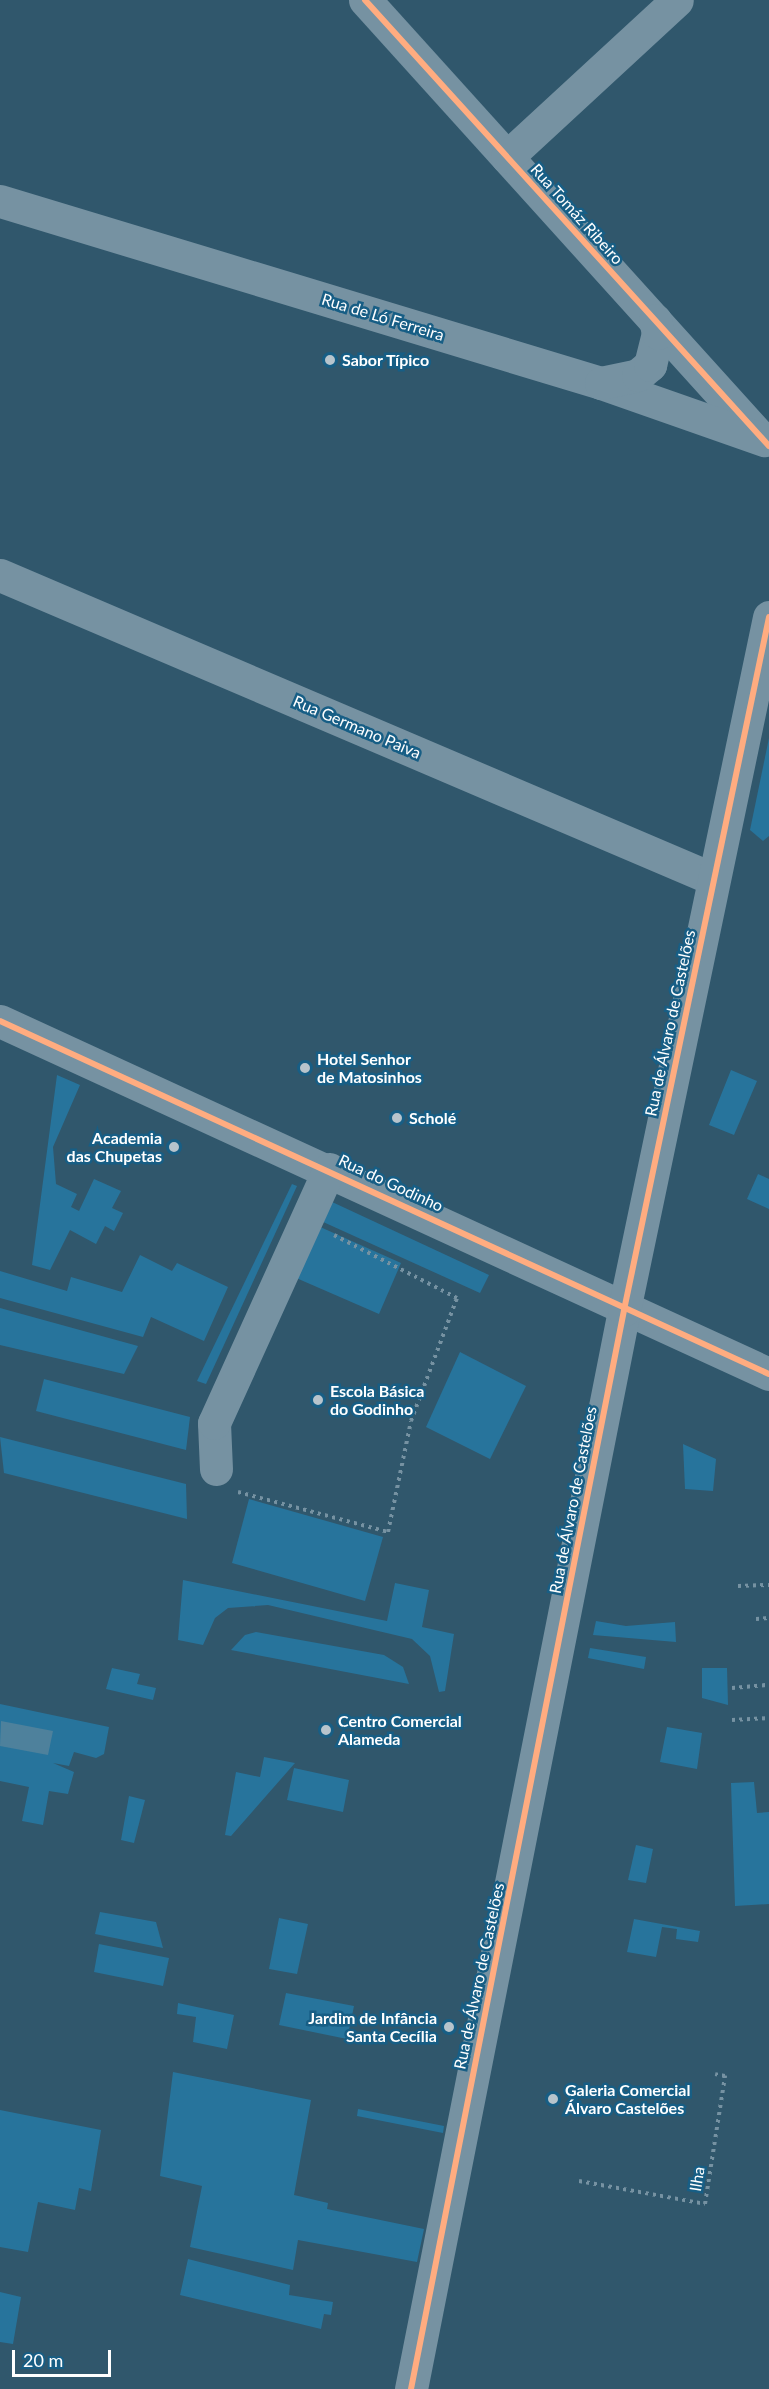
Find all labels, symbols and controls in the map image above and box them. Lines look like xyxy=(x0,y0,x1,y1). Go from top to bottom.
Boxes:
street label: Rua Tomáz Ribeiro xyxy=(527,160,627,268)
street label: Rua de Ló Ferreira xyxy=(319,289,447,345)
place label: Sabor Típico xyxy=(342,350,430,370)
marker: Sabor Típico xyxy=(323,353,337,367)
street label: Rua Germano Paiva xyxy=(290,691,424,763)
street label: Rua de Álvaro de Castelões xyxy=(641,928,699,1118)
place label: Hotel Senhor de Matosinhos xyxy=(317,1049,422,1087)
marker: Hotel Senhor de Matosinhos xyxy=(298,1061,312,1075)
place label: Scholé xyxy=(409,1108,456,1128)
marker: Scholé xyxy=(390,1111,404,1125)
place label: Academia das Chupetas xyxy=(67,1128,162,1166)
marker: Academia das Chupetas xyxy=(167,1140,181,1154)
street label: Rua do Godinho xyxy=(336,1150,446,1216)
place label: Escola Básica do Godinho xyxy=(330,1381,424,1419)
marker: Escola Básica do Godinho xyxy=(311,1393,325,1407)
street label: Rua de Álvaro de Castelões xyxy=(545,1404,601,1596)
place label: Centro Comercial Alameda xyxy=(338,1711,462,1749)
marker: Centro Comercial Alameda xyxy=(319,1723,333,1737)
street label: Rua de Álvaro de Castelões xyxy=(450,1881,508,2071)
place label: Jardim de Infância Santa Cecília xyxy=(308,2008,437,2046)
marker: Jardim de Infância Santa Cecília xyxy=(442,2020,456,2034)
place label: Galeria Comercial Álvaro Castelões xyxy=(565,2080,690,2118)
marker: Galeria Comercial Álvaro Castelões xyxy=(546,2092,560,2106)
street label: Ilha xyxy=(686,2165,708,2193)
scale bar xyxy=(15,2338,114,2376)
text: 20 m xyxy=(23,2349,63,2371)

